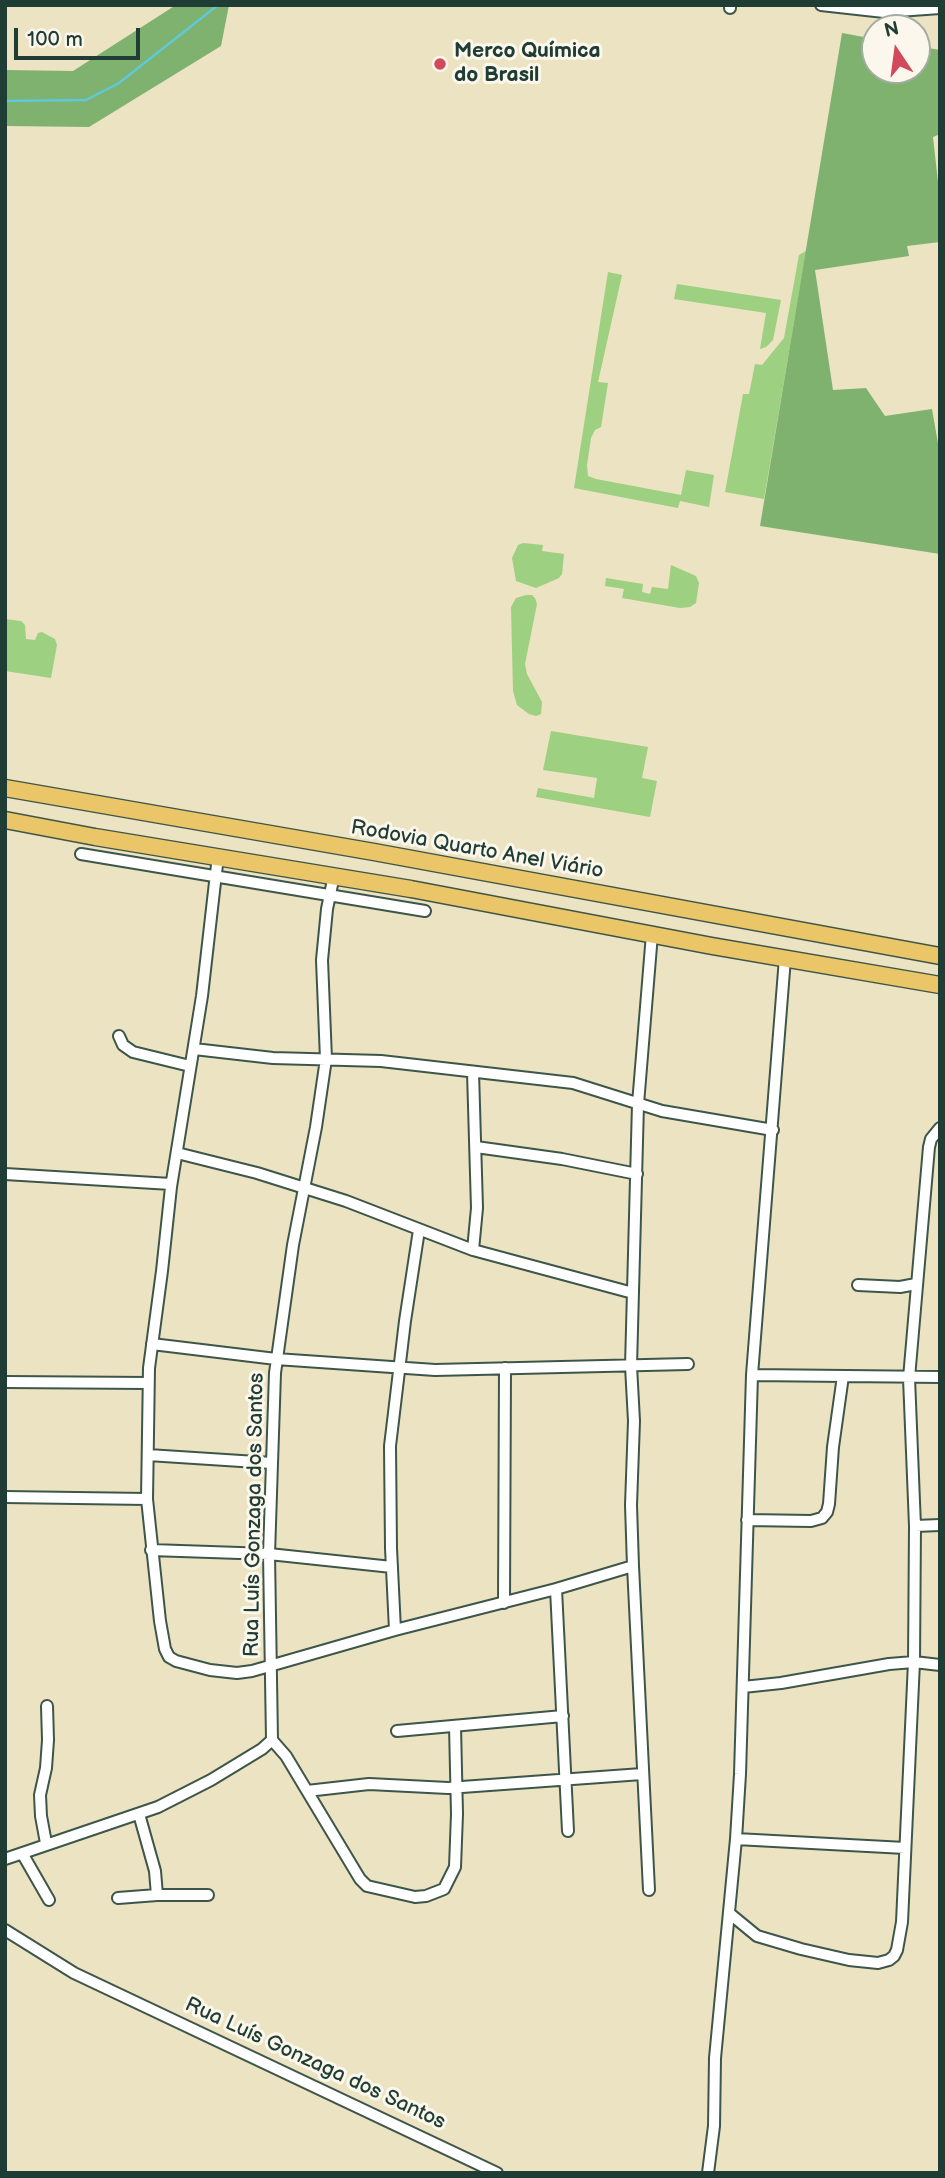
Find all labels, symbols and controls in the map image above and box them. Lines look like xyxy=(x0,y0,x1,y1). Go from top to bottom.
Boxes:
scale bar xyxy=(18,14,144,58)
north arrow xyxy=(861,14,931,84)
text: N xyxy=(882,17,901,43)
text: 100 m xyxy=(27,27,83,52)
place label: Merco Química do Brasil xyxy=(454,39,601,89)
marker: Merco Química do Brasil xyxy=(432,56,448,72)
street label: Rodovia Quarto Anel Viário xyxy=(349,815,605,885)
street label: Rua Luís Gonzaga dos Santos xyxy=(240,1373,270,1657)
street label: Rua Luís Gonzaga dos Santos xyxy=(181,1992,449,2136)

